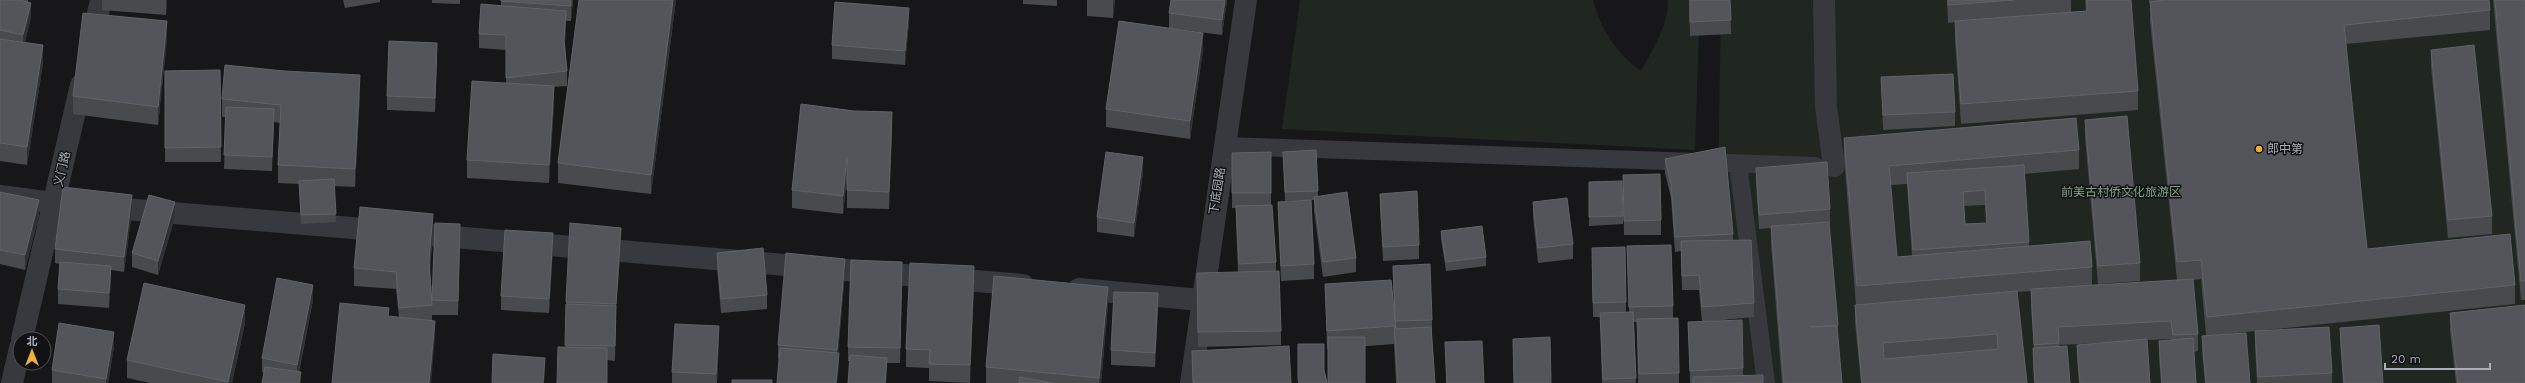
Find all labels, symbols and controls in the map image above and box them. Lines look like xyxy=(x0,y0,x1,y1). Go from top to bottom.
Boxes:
place label: 郎中第 xyxy=(2267,142,2303,156)
marker: 郎中第 xyxy=(2254,144,2264,154)
street label: 义门路 xyxy=(51,150,73,188)
street label: 下底园路 xyxy=(1206,166,1228,216)
park label: 前美古村侨文化旅游区 xyxy=(2061,185,2181,199)
north arrow xyxy=(12,331,52,371)
text: 北 xyxy=(27,335,38,348)
scale bar xyxy=(2385,345,2490,371)
text: 20 m xyxy=(2391,352,2421,366)

